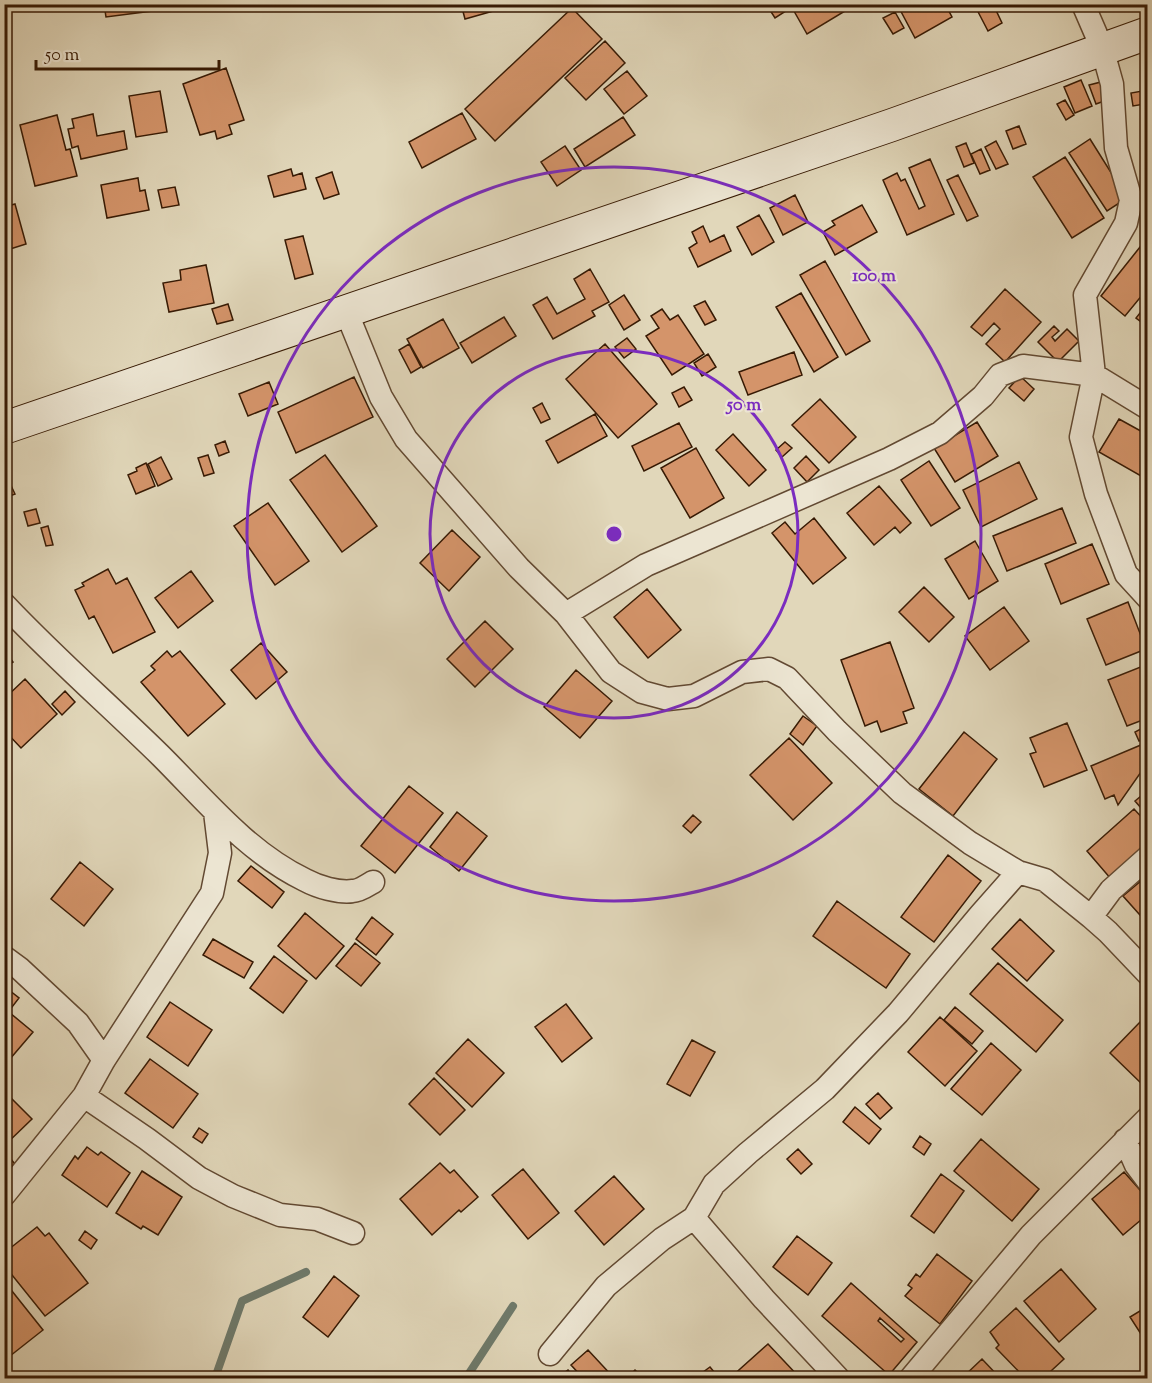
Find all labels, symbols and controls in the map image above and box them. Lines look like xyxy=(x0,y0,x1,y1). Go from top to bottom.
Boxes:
scale bar xyxy=(36,33,219,71)
text: 50 m xyxy=(44,43,80,69)
text: 100 m xyxy=(852,264,896,290)
text: 50 m xyxy=(725,393,761,419)
centre of rings xyxy=(604,524,624,544)

